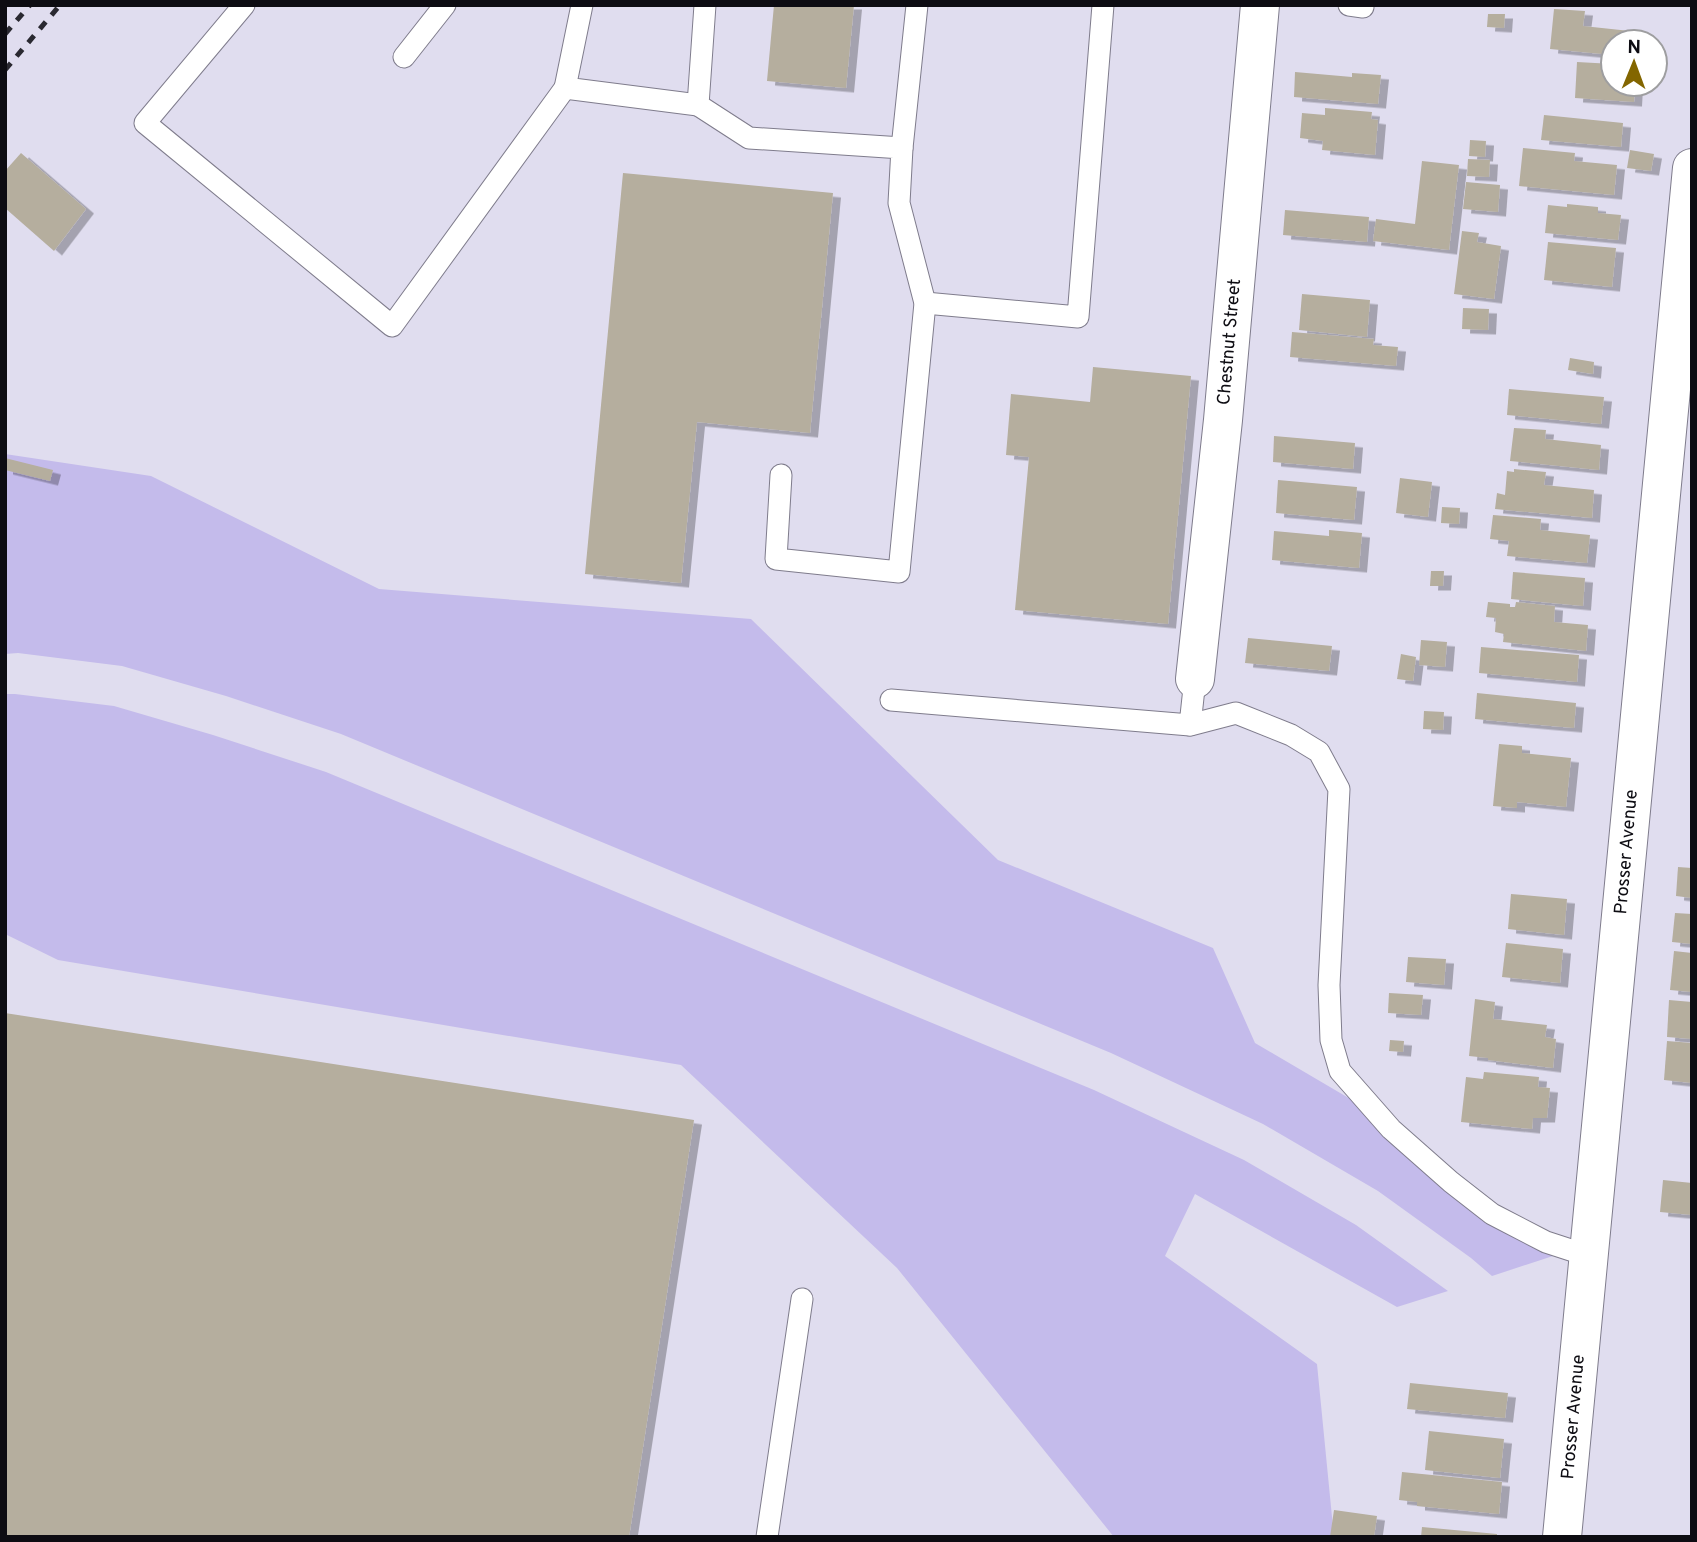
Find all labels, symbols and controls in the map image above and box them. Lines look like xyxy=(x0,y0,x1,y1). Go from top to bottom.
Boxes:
north arrow xyxy=(1599,28,1669,98)
text: N xyxy=(1627,36,1641,60)
street label: Chestnut Street xyxy=(1213,278,1247,406)
street label: Prosser Avenue xyxy=(1610,789,1644,915)
street label: Prosser Avenue xyxy=(1557,1354,1591,1480)

